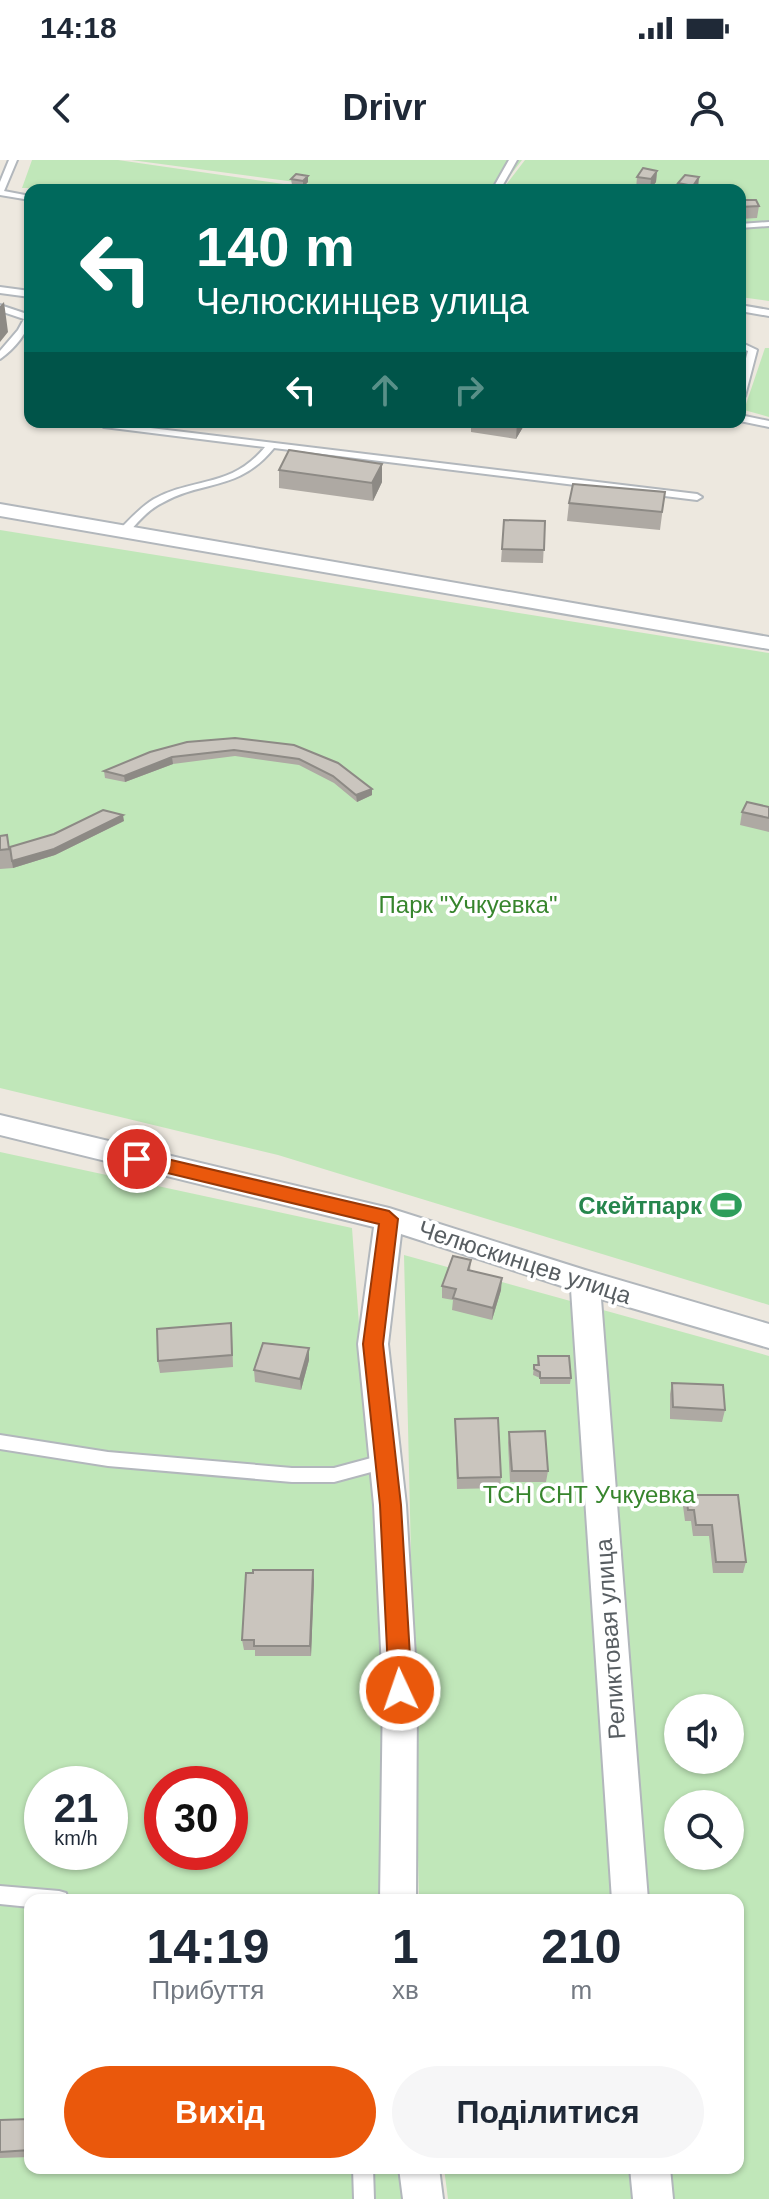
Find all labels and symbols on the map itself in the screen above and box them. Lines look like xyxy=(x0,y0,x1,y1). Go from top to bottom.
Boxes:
park label: Парк "Учкуевка" xyxy=(379,891,557,918)
pin xyxy=(103,1125,171,1193)
sports icon: Скейтпарк xyxy=(709,1188,743,1222)
place label: Скейтпарк xyxy=(578,1192,703,1219)
street label: Челюскинцев улица xyxy=(415,1215,635,1309)
park label: ТСН СНТ Учкуевка xyxy=(483,1481,696,1508)
street label: Реликтовая улица xyxy=(589,1537,630,1740)
position arrow xyxy=(358,1648,442,1732)
speed limit sign: 30 xyxy=(144,1766,248,1870)

